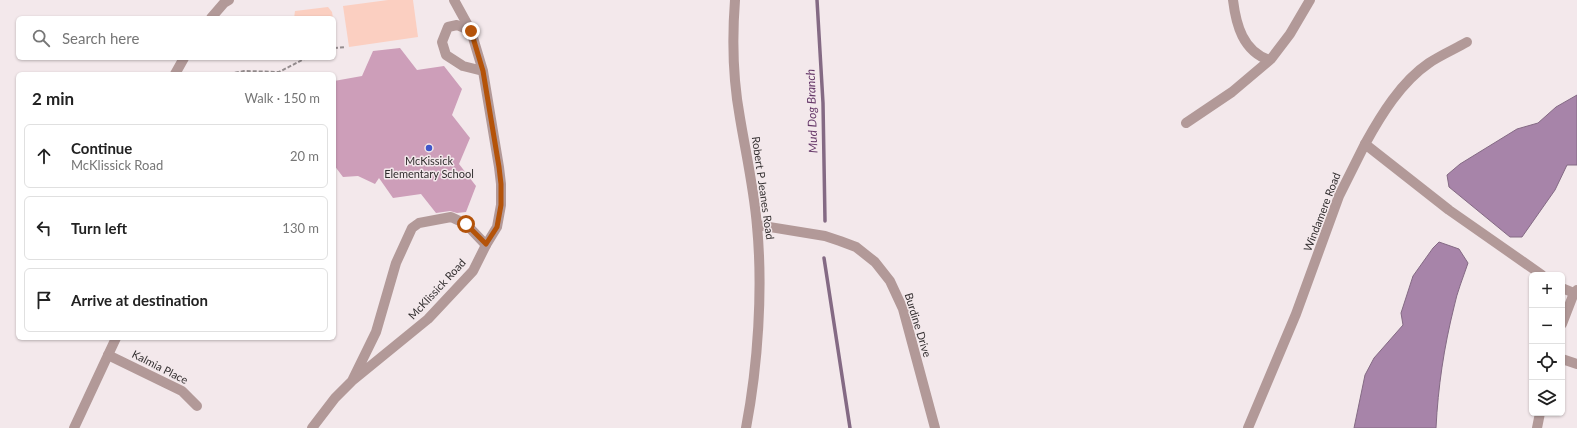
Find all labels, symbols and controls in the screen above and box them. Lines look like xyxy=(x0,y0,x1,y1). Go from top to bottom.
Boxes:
search box xyxy=(16,16,336,60)
route end xyxy=(462,22,480,40)
icon: search xyxy=(30,27,52,49)
text: Search here xyxy=(62,29,139,47)
water label: Mud Dog Branch xyxy=(803,69,820,153)
text: 2 min xyxy=(32,88,74,109)
text: Walk · 150 m xyxy=(244,90,320,106)
street label: Robert P Jeanes Road xyxy=(750,136,777,240)
text: Continue xyxy=(71,139,132,157)
marker: McKissick Elementary School xyxy=(424,143,434,153)
icon: ahead xyxy=(33,145,55,167)
text: 20 m xyxy=(290,148,319,164)
place label: McKissick Elementary School xyxy=(384,154,474,180)
text: McKlissick Road xyxy=(71,157,163,173)
street label: Windamere Road xyxy=(1301,171,1343,253)
route start xyxy=(457,215,475,233)
icon: left xyxy=(33,217,55,239)
text: Turn left xyxy=(71,219,127,237)
text: 130 m xyxy=(282,220,319,236)
street label: McKlissick Road xyxy=(405,256,468,322)
map controls xyxy=(1529,272,1565,416)
button: + xyxy=(1529,272,1565,308)
icon: arrive xyxy=(33,289,55,311)
text: Arrive at destination xyxy=(71,291,208,309)
street label: Burdine Drive xyxy=(903,291,934,359)
button: − xyxy=(1529,308,1565,344)
button: locate xyxy=(1529,344,1565,380)
street label: Kalmia Place xyxy=(130,347,190,386)
button: layers xyxy=(1529,380,1565,416)

